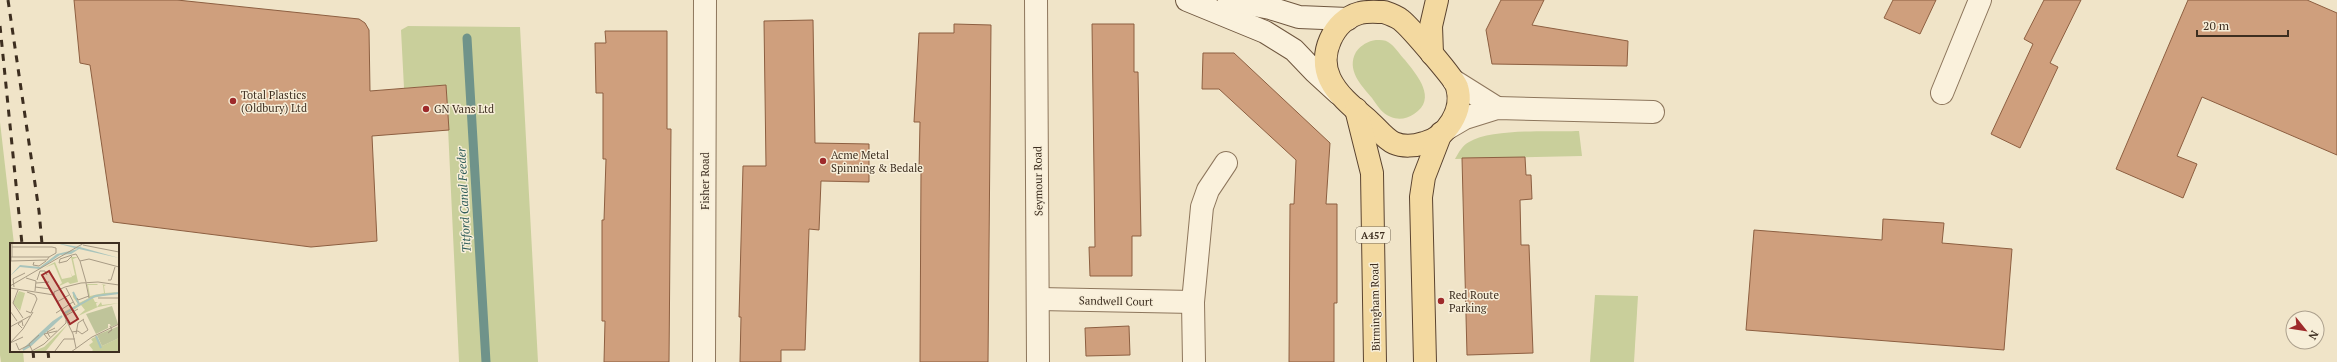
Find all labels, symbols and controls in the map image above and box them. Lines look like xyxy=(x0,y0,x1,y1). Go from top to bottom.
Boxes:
scale bar xyxy=(2197,12,2288,38)
text: 20 m xyxy=(2203,18,2230,33)
place label: Total Plastics (Oldbury) Ltd xyxy=(241,88,307,115)
marker: Total Plastics (Oldbury) Ltd xyxy=(228,96,238,106)
place label: GN Vans Ltd xyxy=(434,102,494,116)
marker: GN Vans Ltd xyxy=(421,104,431,114)
water label: Titford Canal Feeder xyxy=(453,146,474,253)
street label: Seymour Road xyxy=(1030,146,1046,216)
place label: Acme Metal Spinning & Bedale xyxy=(831,148,923,175)
street label: Fisher Road xyxy=(698,152,712,210)
marker: Acme Metal Spinning & Bedale xyxy=(818,156,828,166)
road number: A457 xyxy=(1356,227,1390,243)
inset map xyxy=(10,243,119,352)
street label: Birmingham Road xyxy=(1367,263,1383,351)
place label: Red Route Parking xyxy=(1449,288,1499,315)
street label: Sandwell Court xyxy=(1079,293,1153,309)
marker: Red Route Parking xyxy=(1436,296,1446,306)
north arrow xyxy=(2285,310,2325,350)
text: N xyxy=(2305,328,2322,343)

